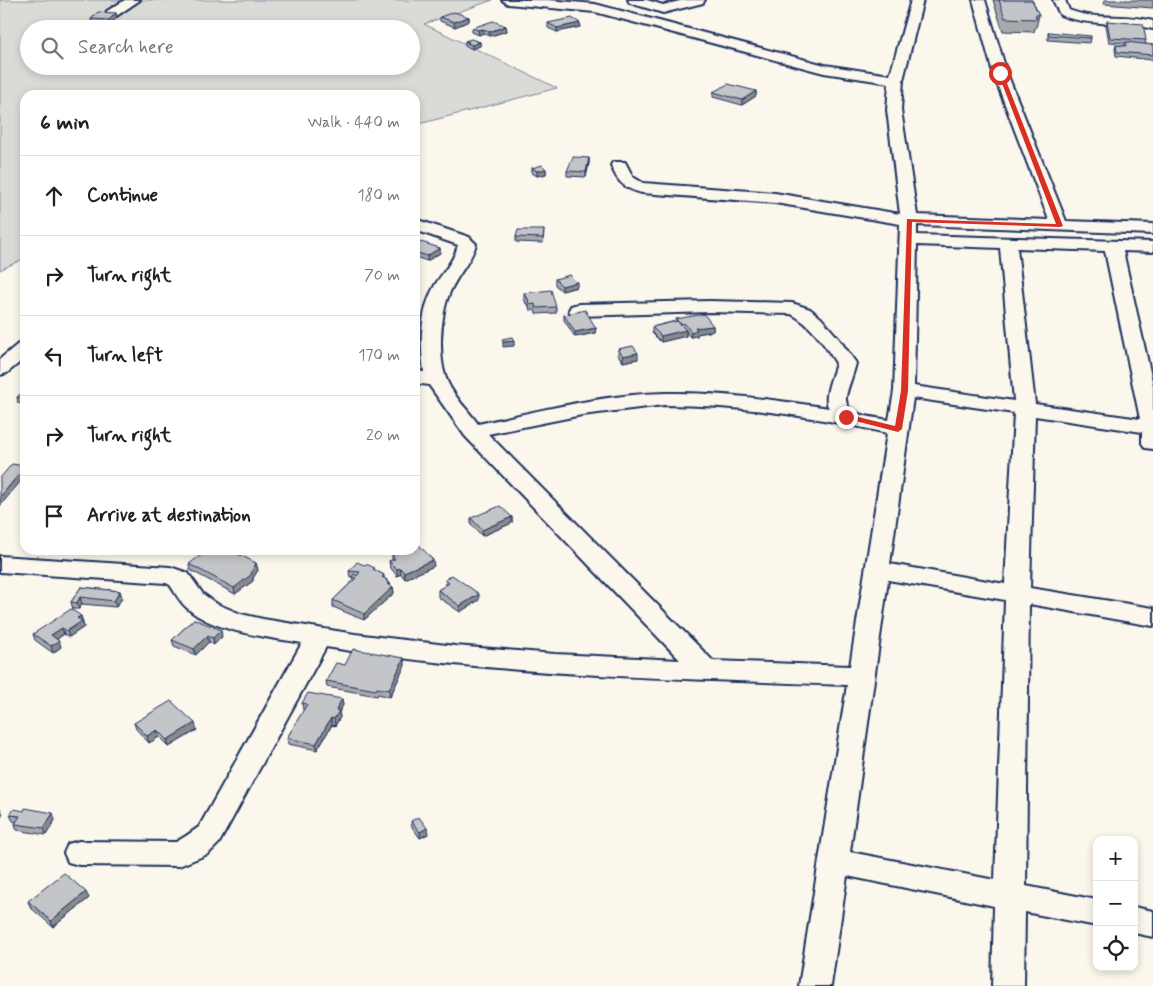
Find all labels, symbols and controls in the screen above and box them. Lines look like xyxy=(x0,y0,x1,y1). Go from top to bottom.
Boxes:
search box xyxy=(20,20,420,75)
icon: search xyxy=(38,34,66,62)
text: Search here xyxy=(78,35,174,60)
route start xyxy=(989,62,1012,85)
text: 6 min xyxy=(40,109,90,137)
text: Walk · 440 m xyxy=(307,112,400,133)
icon: ahead xyxy=(40,182,68,210)
text: Continue xyxy=(87,183,158,208)
text: 180 m xyxy=(357,185,400,206)
icon: right xyxy=(40,262,68,290)
text: Turn right xyxy=(87,263,171,288)
text: 70 m xyxy=(364,265,400,286)
icon: left xyxy=(40,342,68,370)
text: Turn left xyxy=(87,343,163,368)
text: 170 m xyxy=(358,345,400,366)
route end xyxy=(835,406,858,429)
icon: right xyxy=(40,422,68,450)
text: Turn right xyxy=(87,423,171,448)
text: 20 m xyxy=(366,425,400,446)
icon: arrive xyxy=(40,502,68,530)
text: Arrive at destination xyxy=(87,503,251,528)
map controls xyxy=(1093,836,1138,971)
button: + xyxy=(1093,836,1138,881)
button: − xyxy=(1093,881,1138,926)
button: locate xyxy=(1093,926,1138,971)

